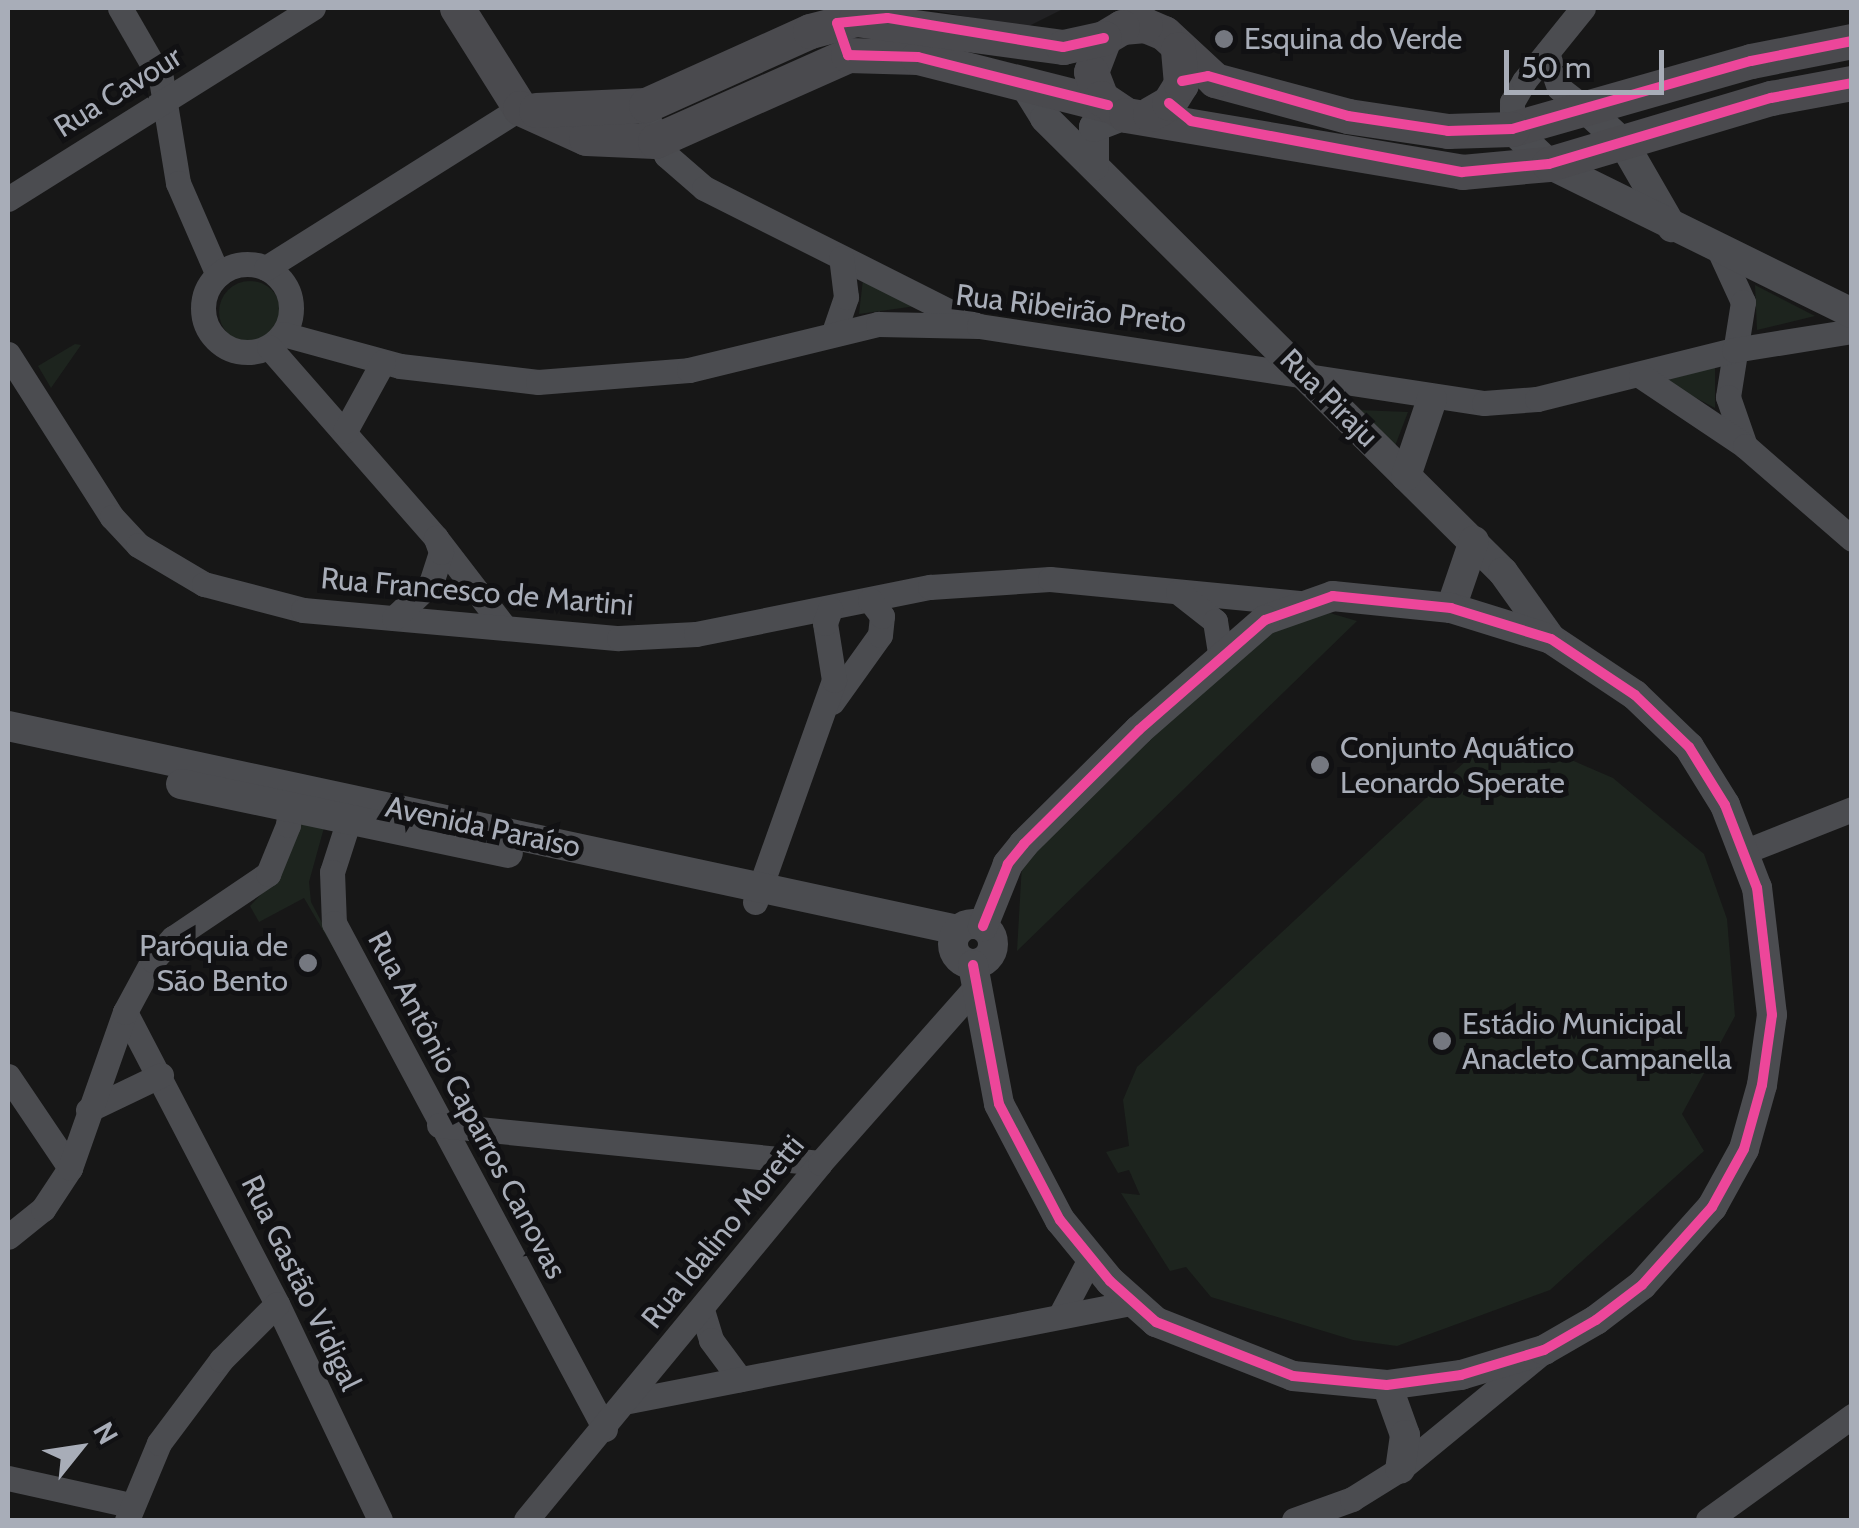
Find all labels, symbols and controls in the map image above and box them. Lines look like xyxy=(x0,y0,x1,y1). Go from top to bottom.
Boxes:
place label: Esquina do Verde xyxy=(1244,21,1462,57)
marker: Esquina do Verde xyxy=(1213,28,1235,50)
scale bar xyxy=(1509,30,1669,92)
street label: Rua Cavour xyxy=(48,39,188,145)
text: 50 m xyxy=(1521,49,1591,86)
street label: Rua Ribeirão Preto xyxy=(954,277,1188,341)
street label: Rua Piraju xyxy=(1273,342,1385,454)
street label: Rua Francesco de Martini xyxy=(319,560,635,624)
place label: Conjunto Aquático Leonardo Sperate xyxy=(1340,730,1574,800)
marker: Conjunto Aquático Leonardo Sperate xyxy=(1309,754,1331,776)
street label: Avenida Paraíso xyxy=(382,789,584,865)
street label: Rua Antônio Caparros Canovas xyxy=(360,925,574,1285)
place label: Paróquia de São Bento xyxy=(139,928,288,998)
marker: Paróquia de São Bento xyxy=(297,952,319,974)
place label: Estádio Municipal Anacleto Campanella xyxy=(1462,1006,1732,1076)
marker: Estádio Municipal Anacleto Campanella xyxy=(1431,1030,1453,1052)
street label: Rua Idalino Moretti xyxy=(634,1128,812,1336)
street label: Rua Gastão Vidigal xyxy=(233,1170,369,1396)
north arrow xyxy=(30,1398,130,1498)
text: N xyxy=(86,1416,126,1450)

